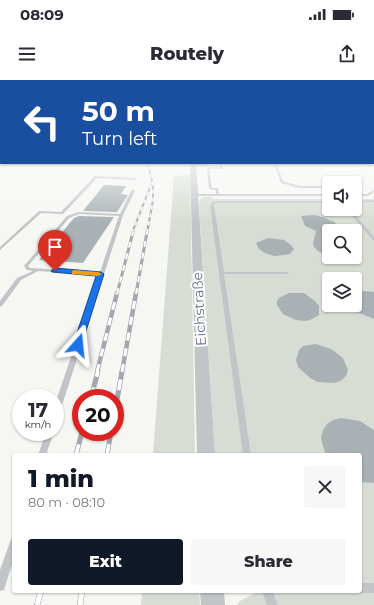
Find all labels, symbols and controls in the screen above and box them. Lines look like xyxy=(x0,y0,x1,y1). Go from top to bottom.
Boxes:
text: 08:09 xyxy=(20,5,64,24)
icon: menu xyxy=(16,43,38,65)
text: Routely xyxy=(150,43,224,65)
icon: share xyxy=(336,43,358,65)
text: 50 m xyxy=(82,94,155,128)
icon: left xyxy=(16,96,68,148)
text: Turn left xyxy=(82,128,157,150)
map controls xyxy=(322,176,362,312)
button: sound xyxy=(322,176,362,216)
button: search xyxy=(322,224,362,264)
pin xyxy=(38,230,72,271)
icon: arrive xyxy=(44,236,66,258)
street label: Eichstraße xyxy=(188,272,210,346)
button: layers xyxy=(322,272,362,312)
position arrow xyxy=(57,324,99,366)
speed limit sign: 20 xyxy=(72,389,124,441)
text: 17 xyxy=(28,398,48,422)
text: km/h xyxy=(25,418,51,431)
text: 1 min xyxy=(28,464,94,493)
button: close xyxy=(304,466,346,508)
text: 80 m · 08:10 xyxy=(28,494,105,510)
button: Exit xyxy=(28,539,183,585)
button: Share xyxy=(191,539,346,585)

